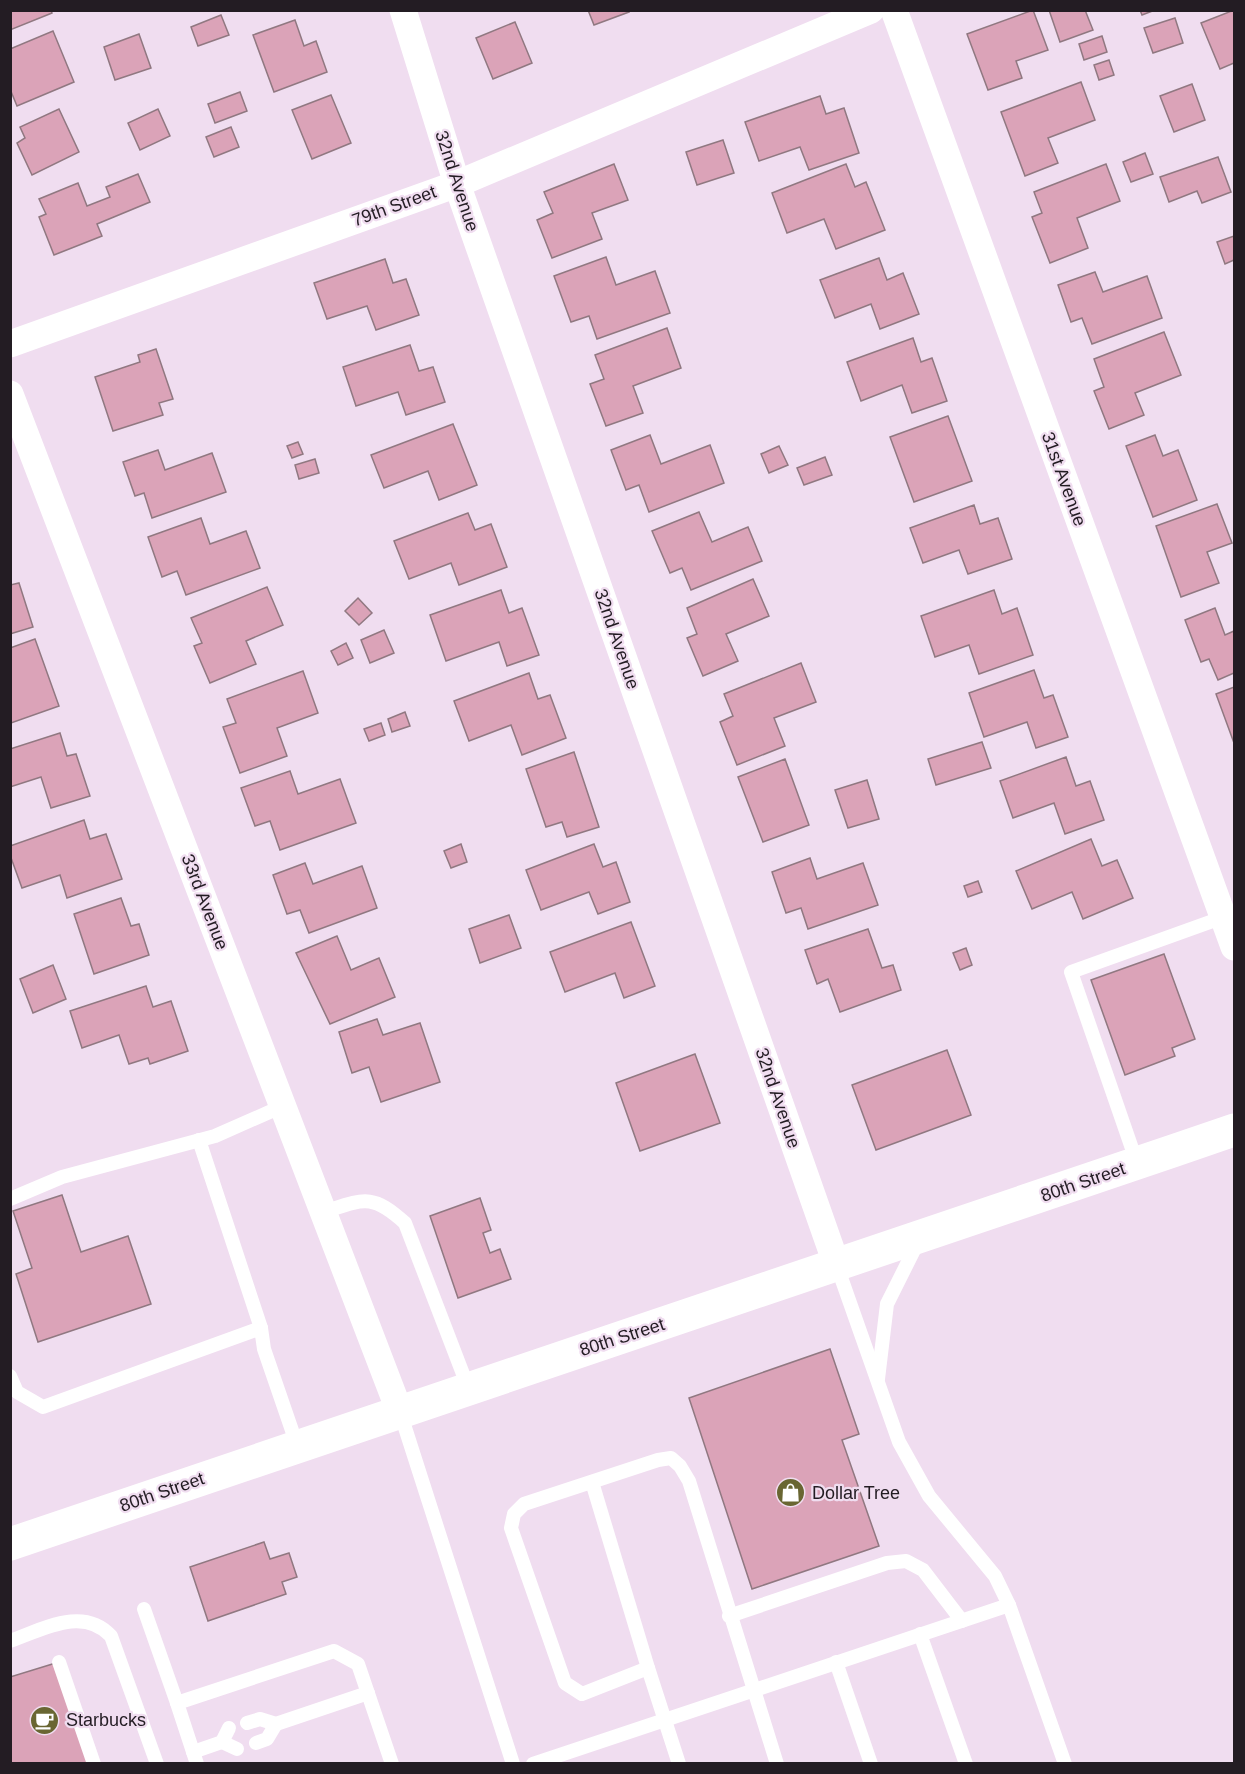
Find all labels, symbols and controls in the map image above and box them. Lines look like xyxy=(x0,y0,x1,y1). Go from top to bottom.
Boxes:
street label: 32nd Avenue xyxy=(431,128,483,234)
street label: 79th Street xyxy=(349,182,439,230)
street label: 31st Avenue xyxy=(1038,429,1090,529)
street label: 32nd Avenue xyxy=(590,586,644,692)
street label: 33rd Avenue xyxy=(178,851,232,953)
street label: 32nd Avenue xyxy=(751,1045,805,1151)
street label: 80th Street xyxy=(1038,1158,1128,1206)
street label: 80th Street xyxy=(577,1314,667,1360)
street label: 80th Street xyxy=(117,1468,207,1516)
shop icon: Dollar Tree xyxy=(775,1477,807,1509)
place label: Dollar Tree xyxy=(812,1483,900,1503)
cafe icon: Starbucks xyxy=(29,1704,61,1736)
place label: Starbucks xyxy=(66,1710,146,1730)

